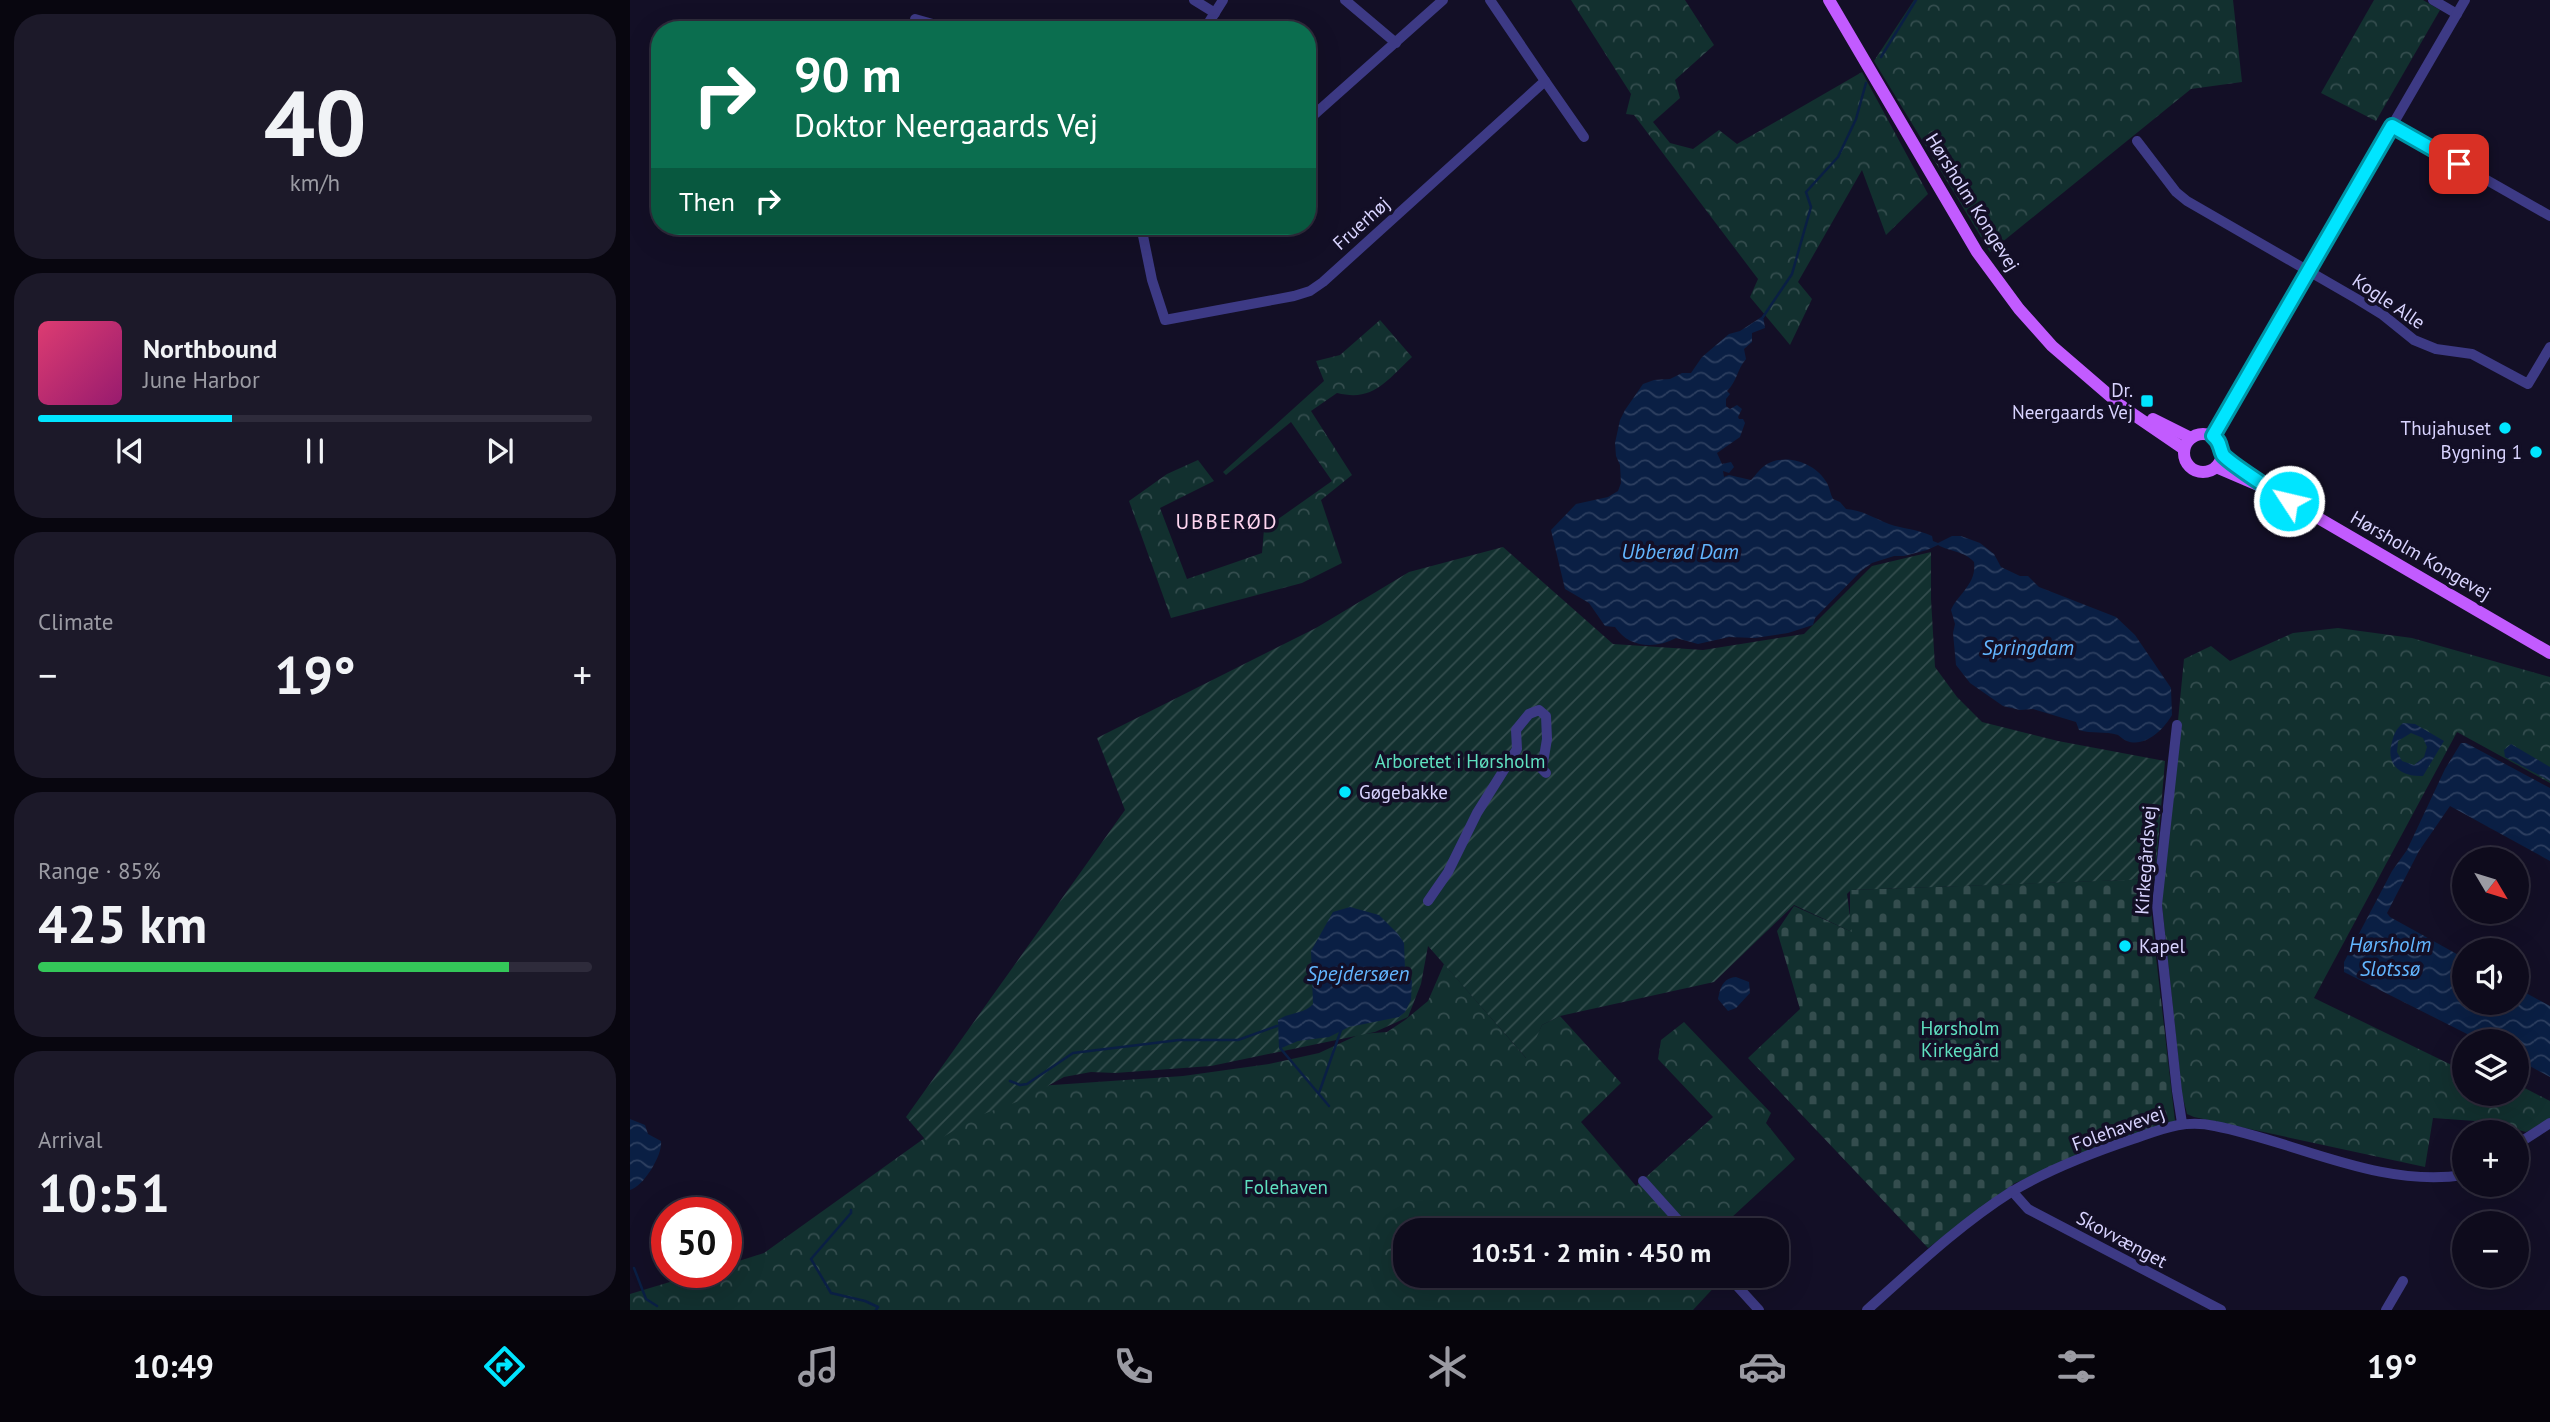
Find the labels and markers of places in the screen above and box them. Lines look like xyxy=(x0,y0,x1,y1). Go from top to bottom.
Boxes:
pin xyxy=(2429,134,2489,194)
place label: Dr. Neergaards Vej xyxy=(2012,378,2133,424)
marker: Dr. Neergaards Vej xyxy=(2139,393,2155,409)
place label: Thujahuset xyxy=(2401,416,2492,440)
marker: Thujahuset xyxy=(2497,420,2513,436)
place label: Bygning 1 xyxy=(2441,440,2522,464)
marker: Bygning 1 xyxy=(2528,444,2544,460)
place label: Gøgebakke xyxy=(1359,780,1448,804)
marker: Gøgebakke xyxy=(1337,784,1353,800)
place label: Kapel xyxy=(2139,934,2185,958)
marker: Kapel xyxy=(2117,938,2133,954)

